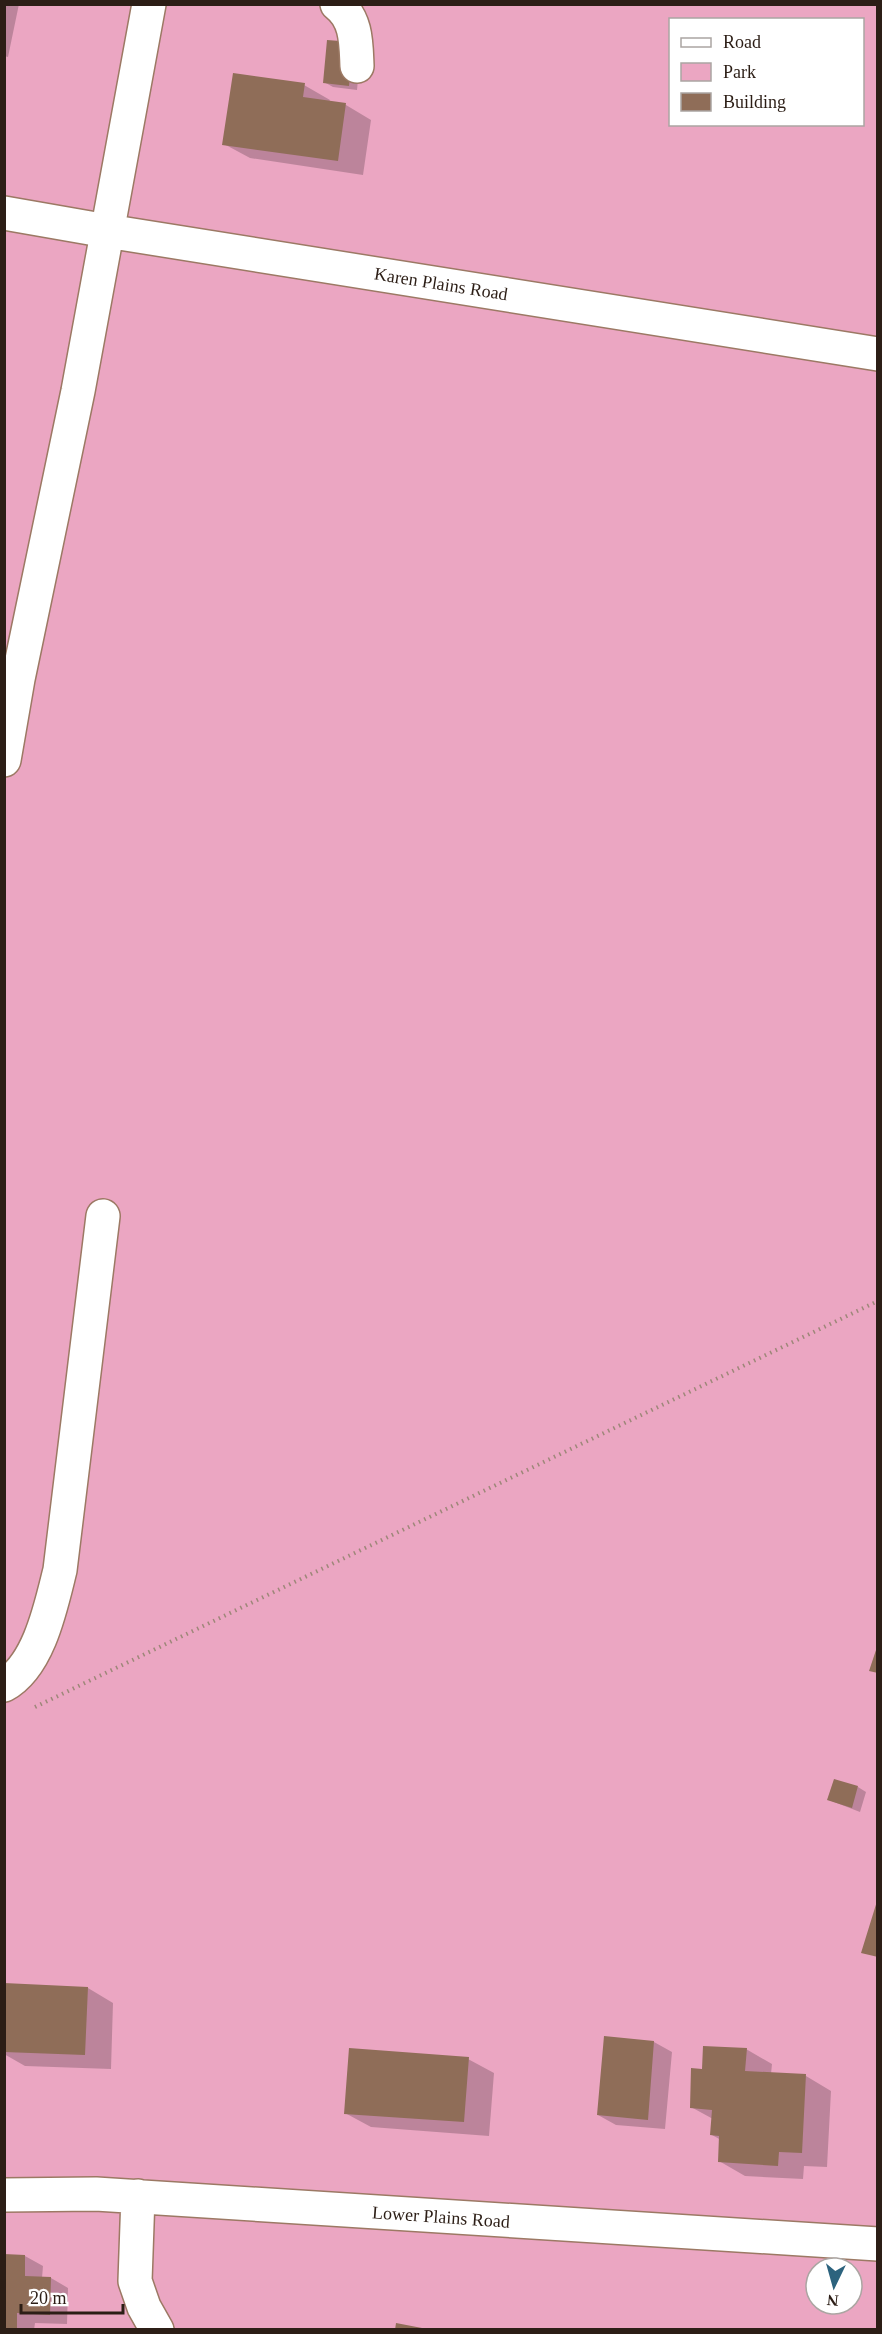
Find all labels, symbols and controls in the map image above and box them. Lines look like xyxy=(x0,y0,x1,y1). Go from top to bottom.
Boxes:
legend xyxy=(669,18,864,126)
text: Road xyxy=(723,32,761,52)
text: Park xyxy=(723,62,756,82)
text: Building xyxy=(723,92,786,112)
street label: Karen Plains Road xyxy=(373,264,509,304)
street label: Lower Plains Road xyxy=(371,2202,511,2232)
north arrow xyxy=(804,2256,864,2316)
scale bar xyxy=(21,2277,123,2315)
text: 20 m xyxy=(30,2288,67,2308)
text: N xyxy=(826,2291,839,2309)

